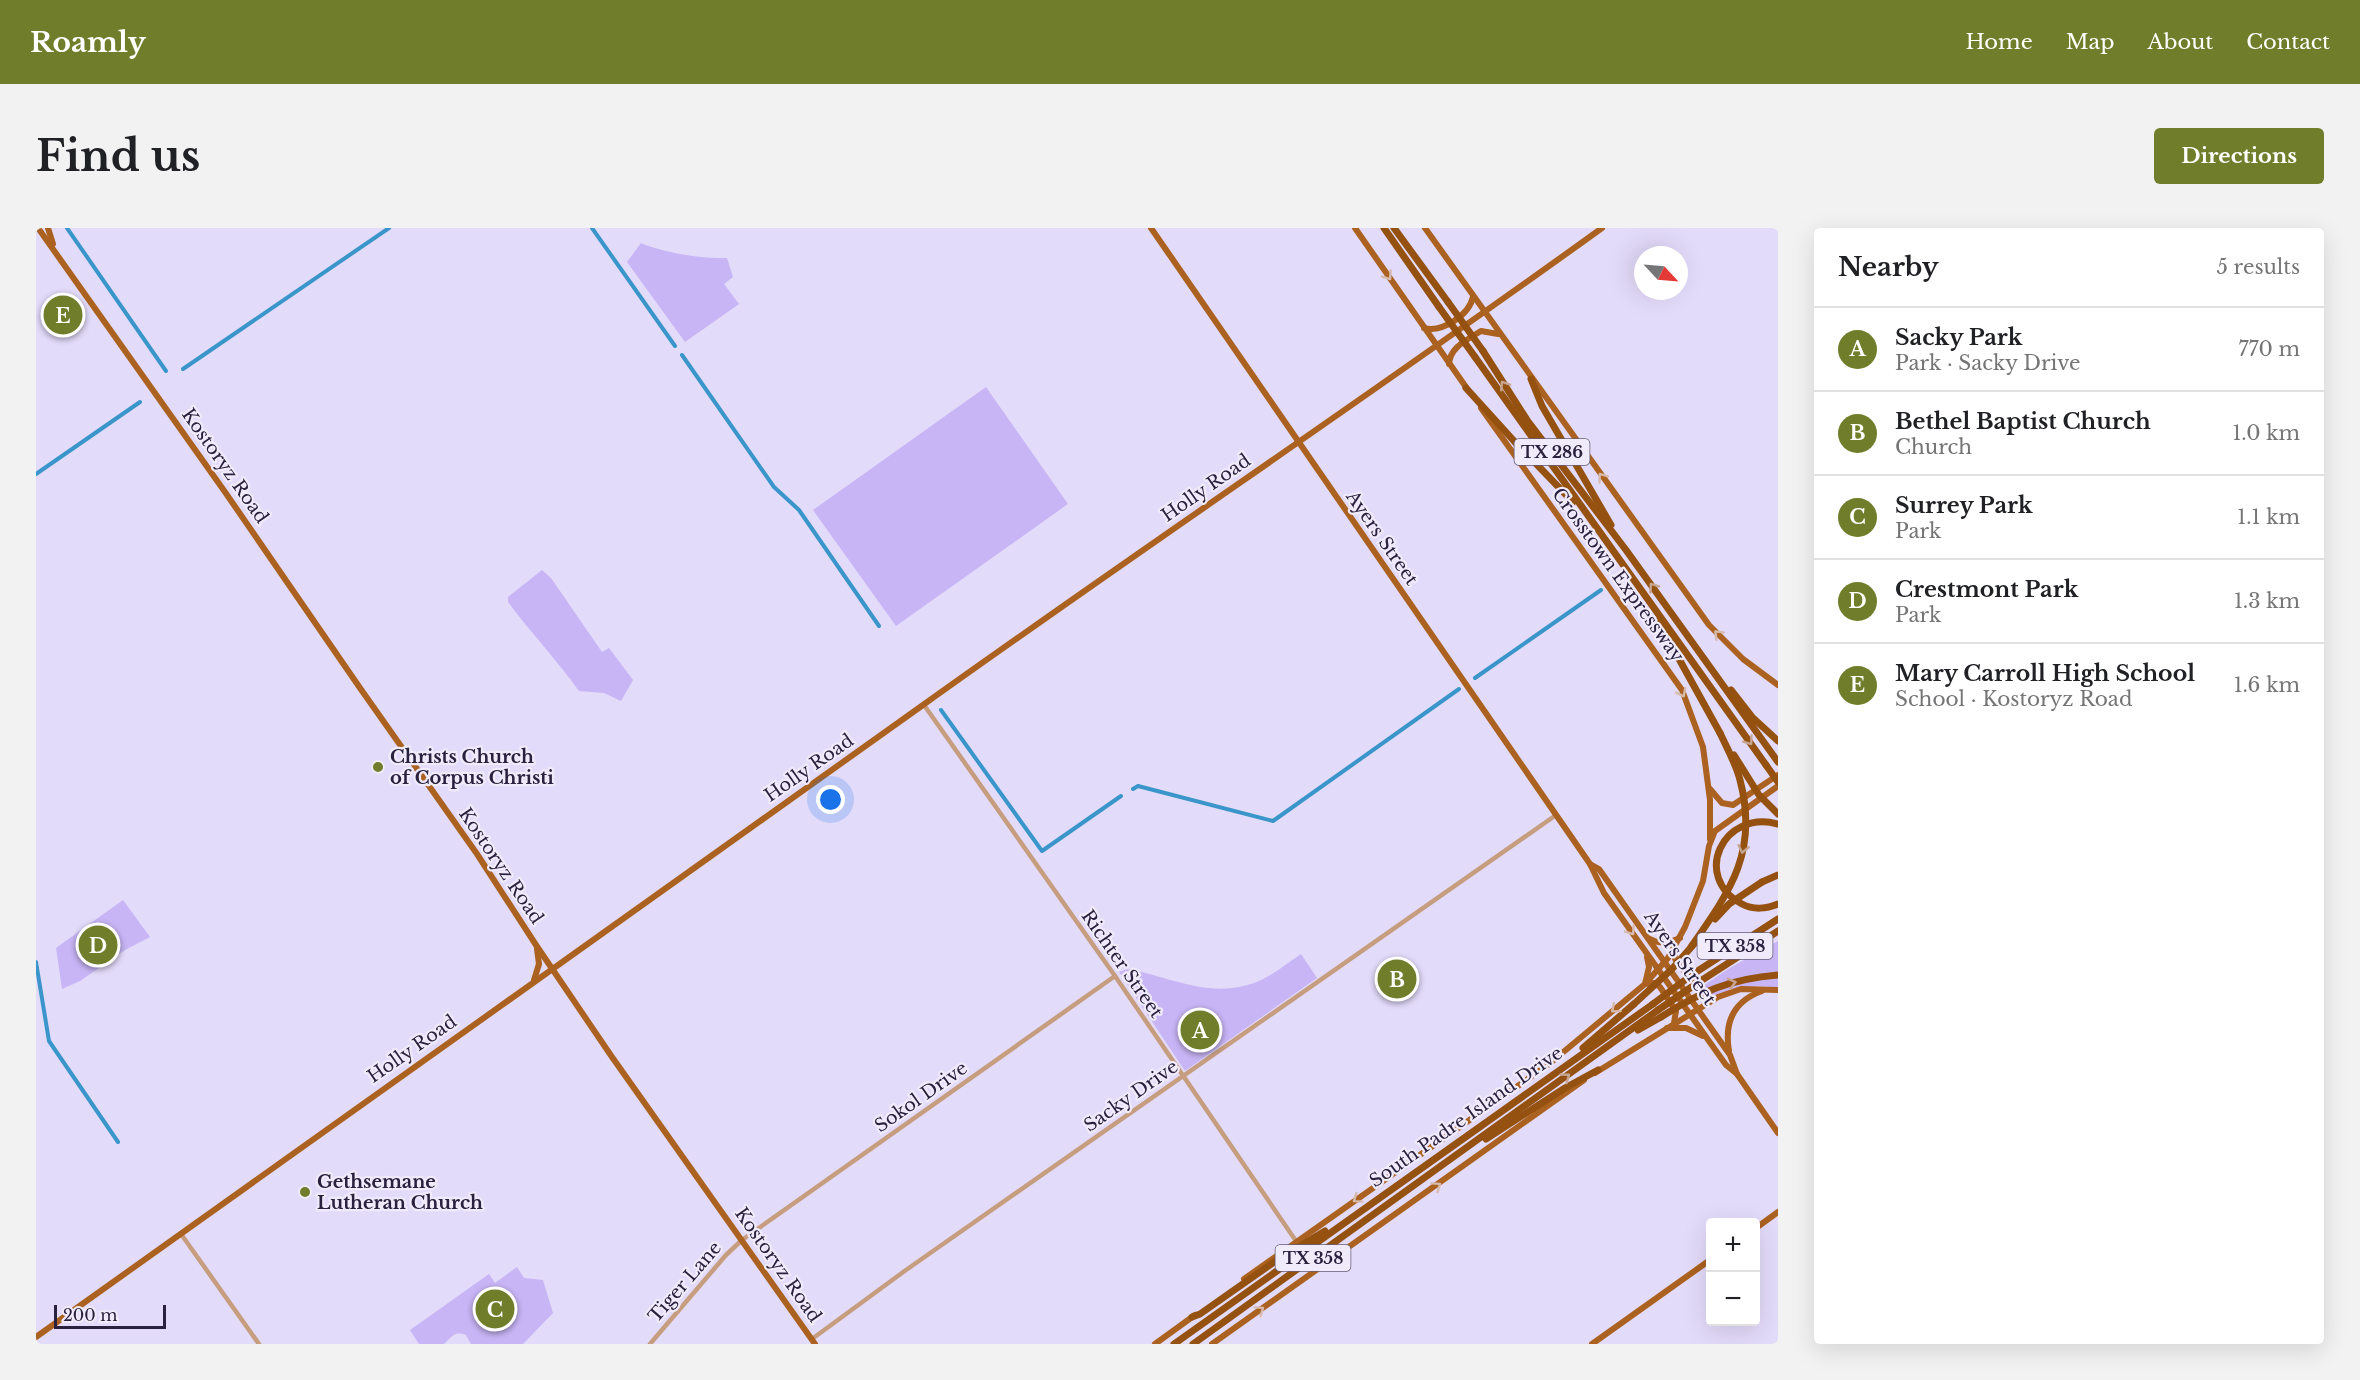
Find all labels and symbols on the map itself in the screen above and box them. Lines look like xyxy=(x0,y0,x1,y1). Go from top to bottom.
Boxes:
north arrow xyxy=(1634,246,1688,300)
one-way arrow xyxy=(1381,269,1392,280)
pin: E xyxy=(44,292,82,338)
one-way arrow xyxy=(1501,380,1512,391)
street label: Kostoryz Road xyxy=(177,404,273,528)
road number: TX 286 xyxy=(1514,439,1589,465)
street label: Holly Road xyxy=(1157,449,1255,527)
one-way arrow xyxy=(1598,473,1609,484)
street label: Crosstown Expressway xyxy=(1548,484,1689,667)
street label: Ayers Street xyxy=(1341,486,1423,590)
one-way arrow xyxy=(1649,583,1660,594)
one-way arrow xyxy=(1714,630,1725,641)
one-way arrow xyxy=(1675,686,1686,697)
street label: Holly Road xyxy=(760,729,858,807)
one-way arrow xyxy=(1741,734,1752,745)
place label: Christs Church of Corpus Christi xyxy=(390,746,554,789)
marker: Christs Church of Corpus Christi xyxy=(371,760,385,774)
your location xyxy=(816,785,845,814)
street label: Kostoryz Road xyxy=(454,804,548,928)
one-way arrow xyxy=(1737,844,1750,854)
street label: Richter Street xyxy=(1077,906,1168,1022)
street label: Ayers Street xyxy=(1639,906,1721,1010)
pin: D xyxy=(78,922,118,968)
one-way arrow xyxy=(1624,925,1635,936)
road number: TX 358 xyxy=(1698,933,1772,959)
pin: B xyxy=(1378,956,1416,1002)
one-way arrow xyxy=(1727,977,1737,990)
one-way arrow xyxy=(1611,1002,1622,1013)
pin: A xyxy=(1180,1008,1220,1052)
street label: Holly Road xyxy=(363,1010,461,1088)
street label: South Padre Island Drive xyxy=(1365,1042,1567,1192)
street label: Sacky Drive xyxy=(1080,1055,1182,1137)
street label: Sokol Drive xyxy=(870,1057,972,1137)
one-way arrow xyxy=(1559,1073,1570,1084)
place label: Gethsemane Lutheran Church xyxy=(317,1171,483,1214)
one-way arrow xyxy=(1430,1182,1441,1193)
marker: Gethsemane Lutheran Church xyxy=(298,1185,312,1199)
one-way arrow xyxy=(1352,1192,1363,1203)
street label: Kostoryz Road xyxy=(730,1203,826,1327)
street label: Tiger Lane xyxy=(644,1237,726,1327)
road number: TX 358 xyxy=(1276,1245,1350,1271)
pin: C xyxy=(476,1286,514,1332)
scale bar xyxy=(54,1302,166,1330)
one-way arrow xyxy=(1254,1306,1265,1317)

